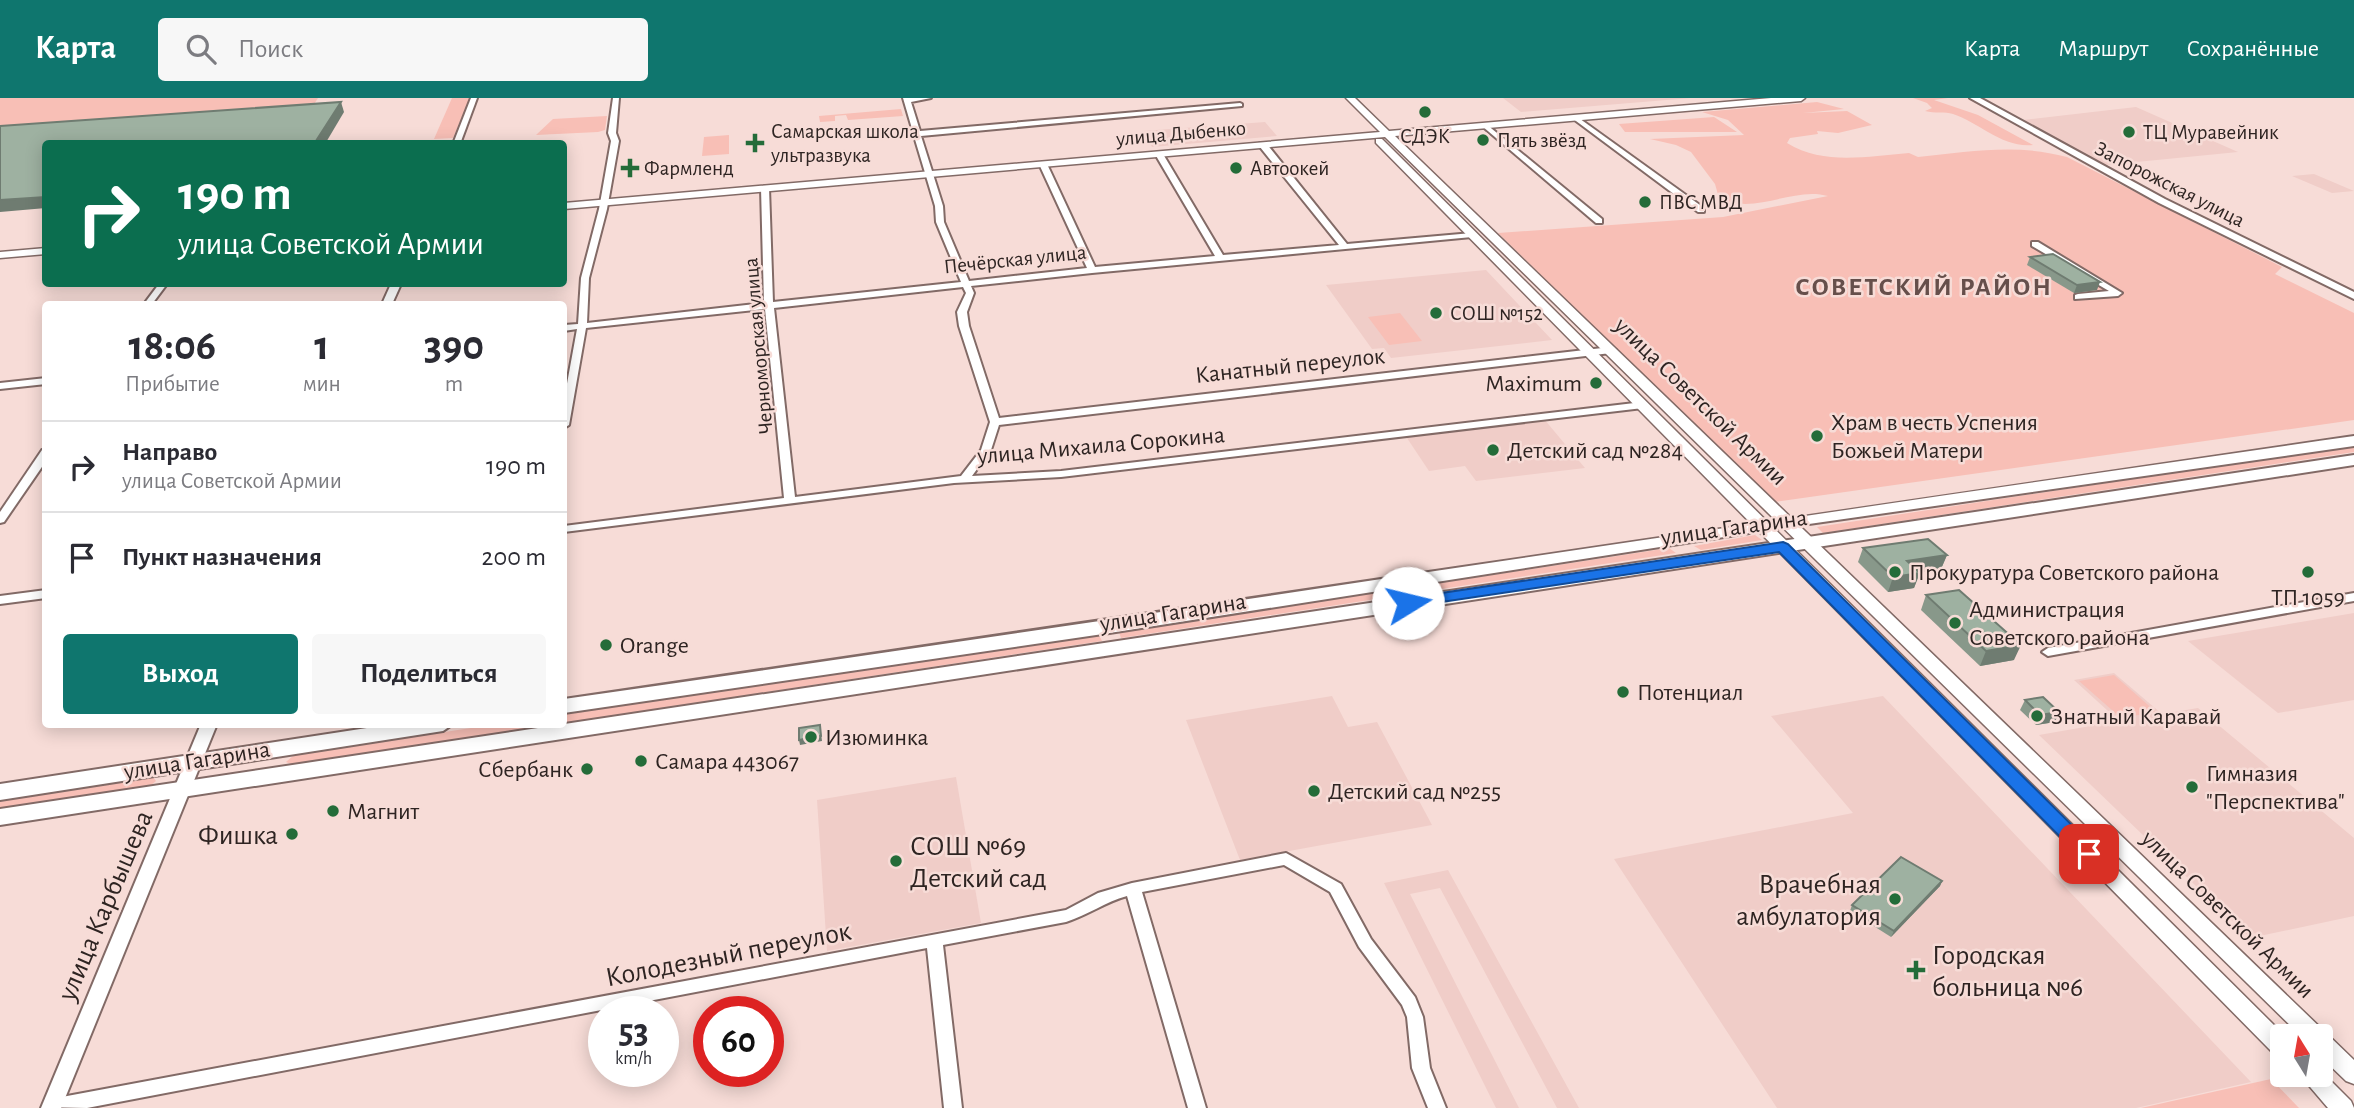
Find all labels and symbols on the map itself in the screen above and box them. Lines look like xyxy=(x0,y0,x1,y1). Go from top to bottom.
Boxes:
marker: СДЭК xyxy=(1417,104,1433,120)
street label: улица Дыбенко xyxy=(1114,117,1247,150)
place label: Самарская школа ультразвука xyxy=(770,121,919,166)
place label: ТЦ Муравейник xyxy=(2143,122,2279,143)
marker: ТЦ Муравейник xyxy=(2121,124,2137,140)
place label: СДЭК xyxy=(1400,126,1450,147)
place label: Пять звёзд xyxy=(1497,130,1587,151)
marker: Пять звёзд xyxy=(1475,132,1491,148)
marker: Самарская школа ультразвука xyxy=(745,133,765,153)
street label: Запорожская улица xyxy=(2091,138,2248,231)
place label: Фармленд xyxy=(644,158,734,179)
place label: Автоокей xyxy=(1250,158,1329,179)
marker: Фармленд xyxy=(622,160,638,176)
marker: Автоокей xyxy=(1228,160,1244,176)
place label: ПВС МВД xyxy=(1659,192,1743,213)
marker: ПВС МВД xyxy=(1637,194,1653,210)
street label: Печёрская улица xyxy=(943,242,1088,277)
street label: Черноморская улица xyxy=(740,256,777,435)
district label: СОВЕТСКИЙ РАЙОН xyxy=(1795,274,2053,300)
place label: СОШ №152 xyxy=(1450,303,1543,324)
marker: СОШ №152 xyxy=(1428,305,1444,321)
street label: улица Советской Армии xyxy=(1609,313,1791,490)
street label: Канатный переулок xyxy=(1194,344,1386,388)
place label: Maximum xyxy=(1486,372,1582,396)
marker: Maximum xyxy=(1588,375,1604,391)
place label: Храм в честь Успения Божьей Матери xyxy=(1831,411,2038,463)
street label: улица Михаила Сорокина xyxy=(975,423,1226,469)
marker: Храм в честь Успения Божьей Матери xyxy=(1809,428,1825,444)
place label: Детский сад №284 xyxy=(1507,439,1683,463)
marker: Детский сад №284 xyxy=(1485,442,1501,458)
street label: улица Гагарина xyxy=(1658,506,1809,550)
place label: Прокуратура Советского района xyxy=(1909,561,2219,585)
marker: Прокуратура Советского района xyxy=(1887,564,1903,580)
marker: ТП 1059 xyxy=(2300,564,2316,580)
position arrow xyxy=(1371,566,1445,640)
place label: ТП 1059 xyxy=(2271,586,2345,610)
street label: улица Гагарина xyxy=(1097,590,1248,637)
place label: Администрация Советского района xyxy=(1969,598,2150,650)
marker: Администрация Советского района xyxy=(1947,615,1963,631)
place label: Orange xyxy=(620,634,689,658)
marker: Orange xyxy=(598,637,614,653)
place label: Потенциал xyxy=(1637,681,1743,705)
marker: Потенциал xyxy=(1615,684,1631,700)
place label: Знатный Каравай xyxy=(2051,705,2221,729)
marker: Знатный Каравай xyxy=(2029,708,2045,724)
place label: Изюминка xyxy=(825,726,928,750)
marker: Изюминка xyxy=(803,729,819,745)
street label: улица Гагарина xyxy=(121,738,272,785)
place label: Самара 443067 xyxy=(655,750,799,774)
marker: Самара 443067 xyxy=(633,753,649,769)
place label: Сбербанк xyxy=(478,758,573,782)
marker: Сбербанк xyxy=(579,761,595,777)
place label: Гимназия "Перспектива" xyxy=(2206,762,2345,814)
marker: Гимназия "Перспектива" xyxy=(2184,779,2200,795)
place label: Детский сад №255 xyxy=(1328,780,1501,804)
marker: Детский сад №255 xyxy=(1306,783,1322,799)
place label: Магнит xyxy=(347,800,419,824)
marker: Магнит xyxy=(325,803,341,819)
street label: улица Карбышева xyxy=(53,806,159,1006)
place label: Фишка xyxy=(198,822,278,850)
pin xyxy=(2059,824,2119,884)
marker: Фишка xyxy=(284,826,300,842)
street label: улица Советской Армии xyxy=(2136,826,2318,1003)
place label: СОШ №69 Детский сад xyxy=(910,833,1047,893)
marker: СОШ №69 Детский сад xyxy=(888,853,904,869)
place label: Врачебная амбулатория xyxy=(1736,871,1881,931)
marker: Врачебная амбулатория xyxy=(1887,891,1903,907)
street label: Колодезный переулок xyxy=(603,917,854,992)
place label: Городская больница №6 xyxy=(1932,942,2083,1002)
marker: Городская больница №6 xyxy=(1906,960,1926,980)
speed limit sign: 60 xyxy=(693,996,784,1087)
north arrow xyxy=(2270,1024,2333,1087)

